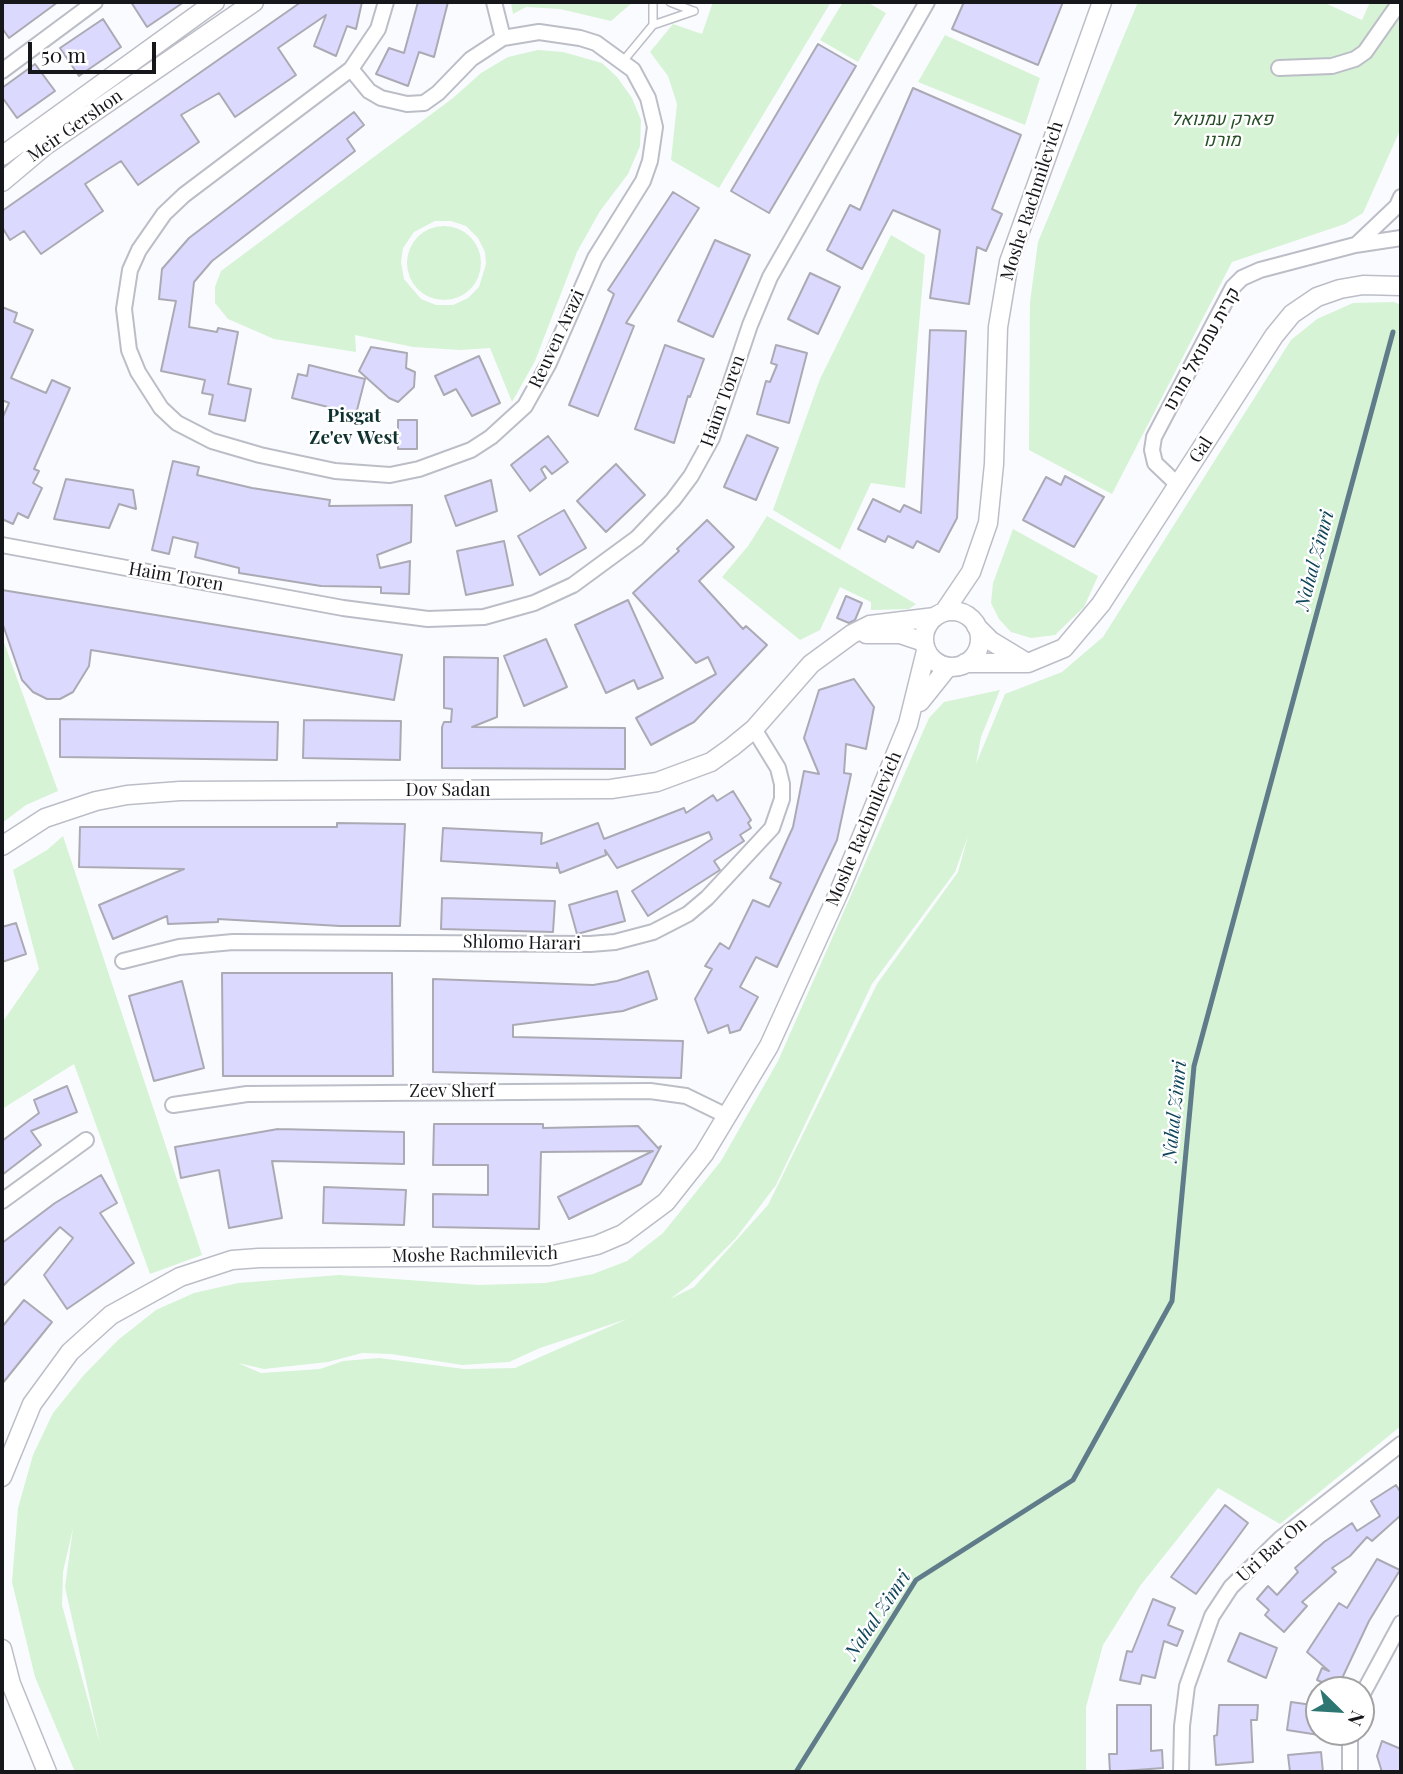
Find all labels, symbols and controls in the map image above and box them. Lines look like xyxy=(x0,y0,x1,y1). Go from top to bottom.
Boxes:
scale bar xyxy=(32,28,159,72)
text: 50 m xyxy=(41,40,86,68)
street label: Meir Gershon xyxy=(23,85,127,167)
park label: פארק עמנואל מורנו xyxy=(1171,108,1273,150)
street label: Moshe Rachmilevich xyxy=(996,119,1068,283)
street label: קרית עמנואל מורנו xyxy=(1159,284,1245,414)
street label: Reuven Arazi xyxy=(525,286,589,392)
street label: Haim Toren xyxy=(696,352,750,450)
district label: Pisgat Ze'ev West xyxy=(309,405,399,449)
street label: Gal xyxy=(1185,433,1217,467)
water label: Nahal Zimri xyxy=(1291,508,1339,612)
street label: Haim Toren xyxy=(127,558,225,596)
street label: Moshe Rachmilevich xyxy=(822,748,906,910)
street label: Dov Sadan xyxy=(406,779,490,801)
street label: Shlomo Harari xyxy=(463,931,581,955)
water label: Nahal Zimri xyxy=(1158,1059,1192,1163)
street label: Zeev Sherf xyxy=(409,1080,495,1102)
street label: Moshe Rachmilevich xyxy=(392,1243,558,1267)
street label: Uri Bar On xyxy=(1233,1513,1311,1587)
water label: Nahal Zimri xyxy=(840,1567,916,1663)
north arrow xyxy=(1305,1676,1375,1746)
text: N xyxy=(1343,1707,1372,1730)

